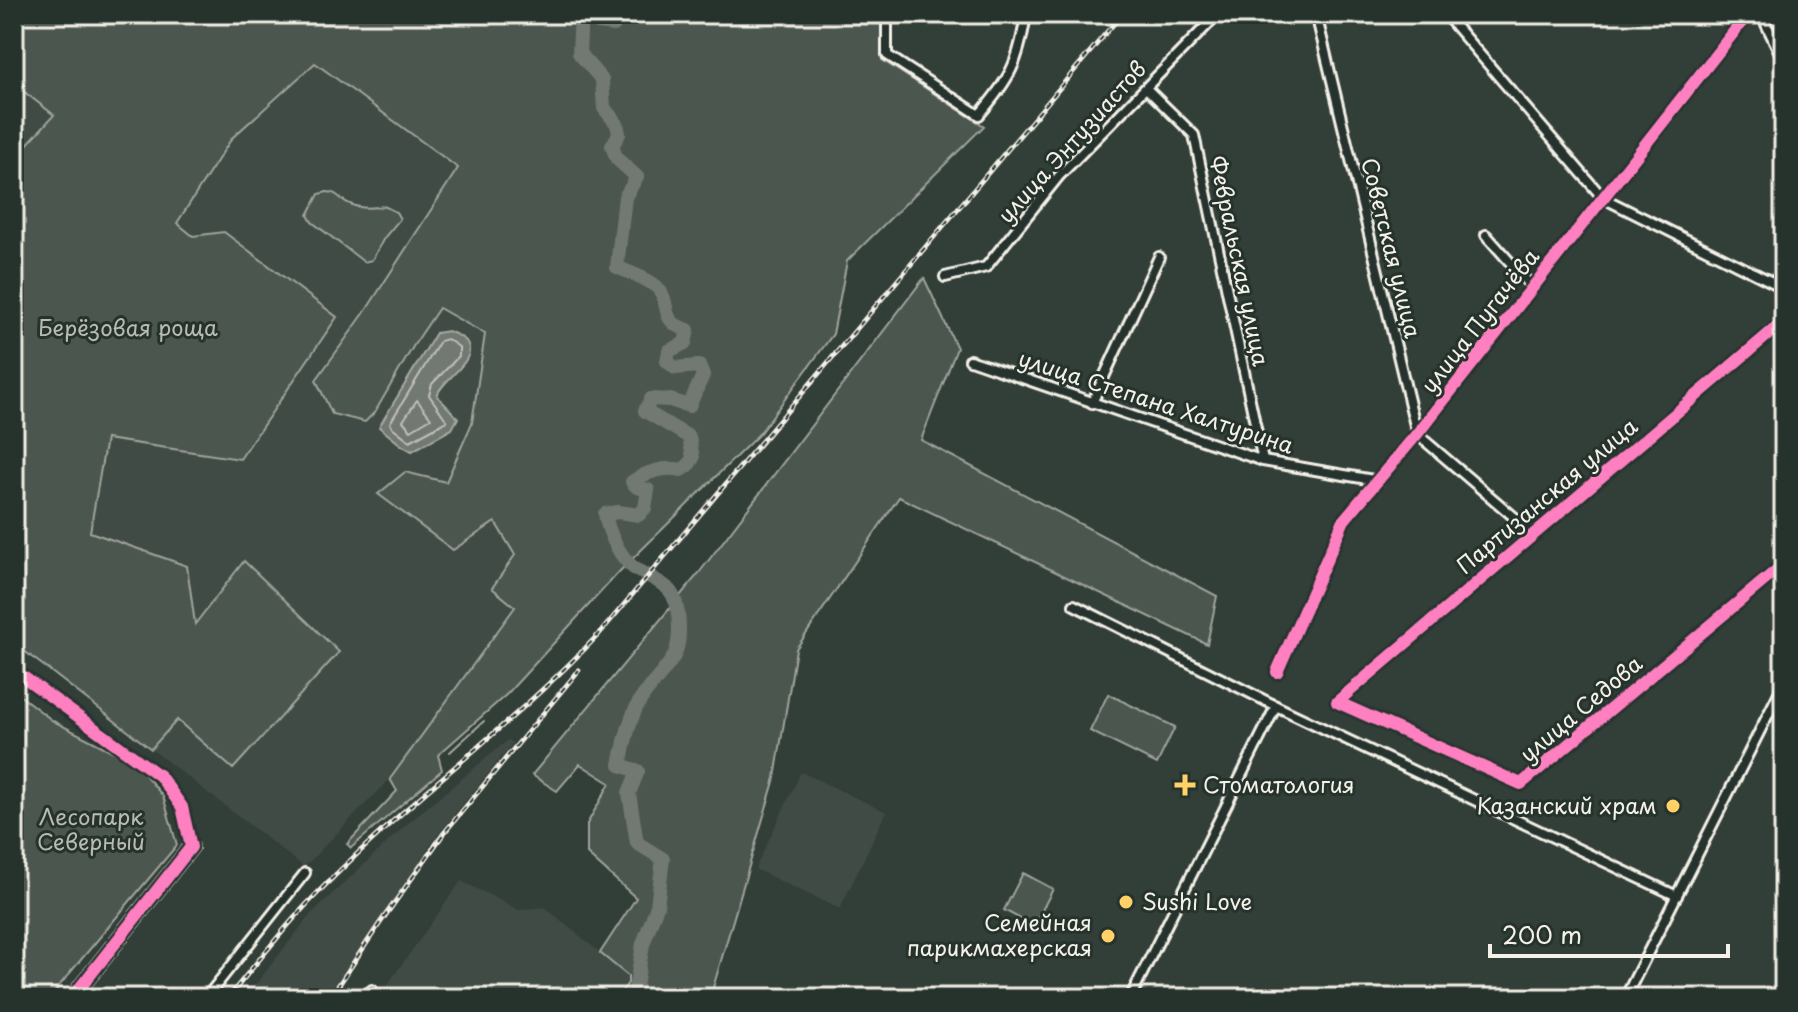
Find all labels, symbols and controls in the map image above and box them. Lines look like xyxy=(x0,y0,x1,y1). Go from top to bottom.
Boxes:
street label: улица Энтузиастов xyxy=(989,52,1153,230)
street label: Февральская улица xyxy=(1202,153,1279,369)
street label: Советская улица xyxy=(1354,154,1431,341)
street label: улица Пугачёва xyxy=(1412,241,1546,399)
park label: Берёзовая роща xyxy=(38,310,218,343)
street label: улица Степана Халтурина xyxy=(1015,340,1298,461)
street label: Партизанская улица xyxy=(1448,409,1644,581)
street label: улица Седова xyxy=(1512,646,1649,769)
place label: Стоматология xyxy=(1203,767,1355,800)
marker: Стоматология xyxy=(1174,774,1196,796)
place label: Казанский храм xyxy=(1477,788,1657,821)
marker: Казанский храм xyxy=(1664,797,1682,815)
park label: Лесопарк Северный xyxy=(37,799,145,857)
place label: Sushi Love xyxy=(1142,884,1252,917)
marker: Sushi Love xyxy=(1117,893,1135,911)
place label: Семейная парикмахерская xyxy=(907,905,1092,963)
scale bar xyxy=(1490,908,1728,958)
text: 200 m xyxy=(1502,916,1582,952)
marker: Семейная парикмахерская xyxy=(1099,927,1117,945)

